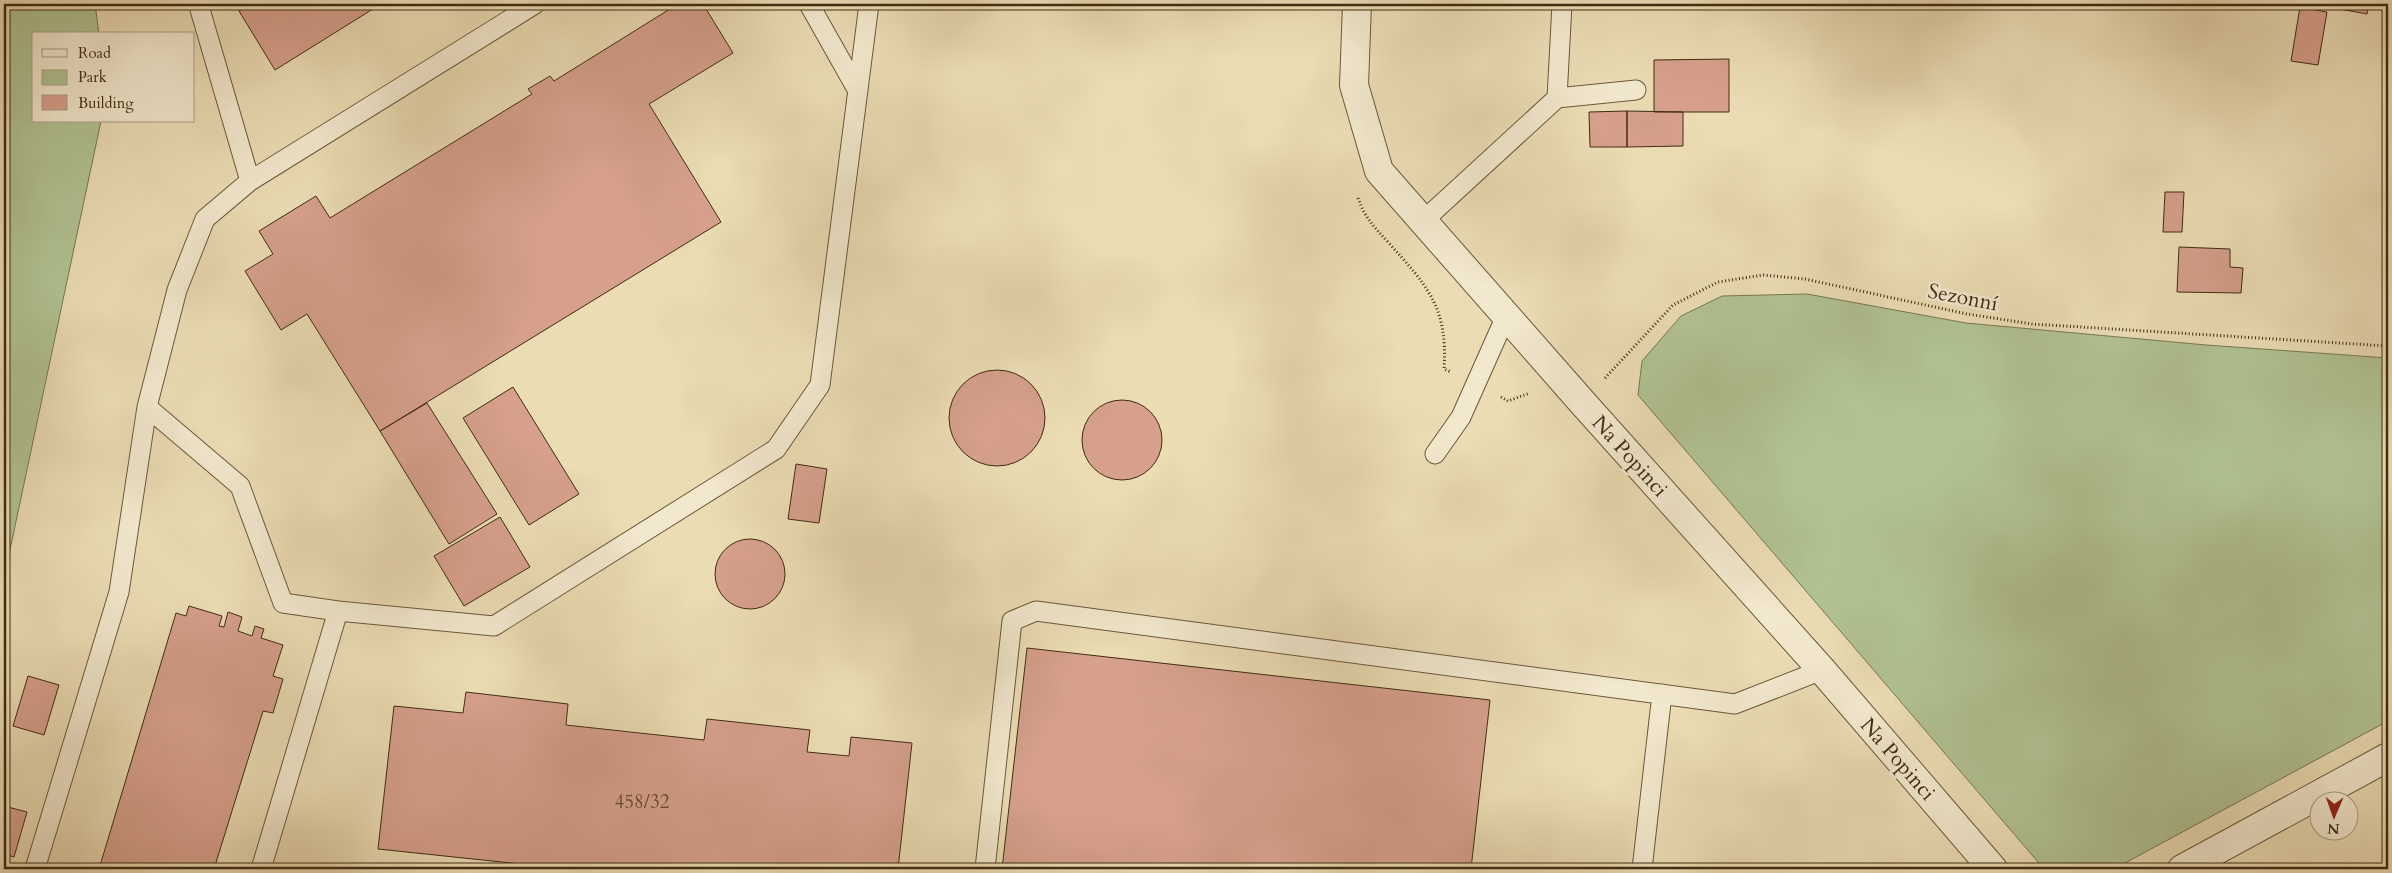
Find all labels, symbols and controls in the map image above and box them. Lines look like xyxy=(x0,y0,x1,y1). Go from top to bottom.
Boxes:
legend xyxy=(32,32,195,122)
text: Road xyxy=(78,43,111,63)
text: Park xyxy=(78,67,107,87)
text: Building xyxy=(78,93,134,113)
street label: Sezonní xyxy=(1925,277,2000,318)
street label: Na Popinci xyxy=(1585,409,1674,504)
street label: Na Popinci xyxy=(1854,712,1942,807)
house number: 458/32 xyxy=(615,789,670,815)
north arrow xyxy=(2310,790,2360,840)
text: N xyxy=(2327,819,2340,838)

